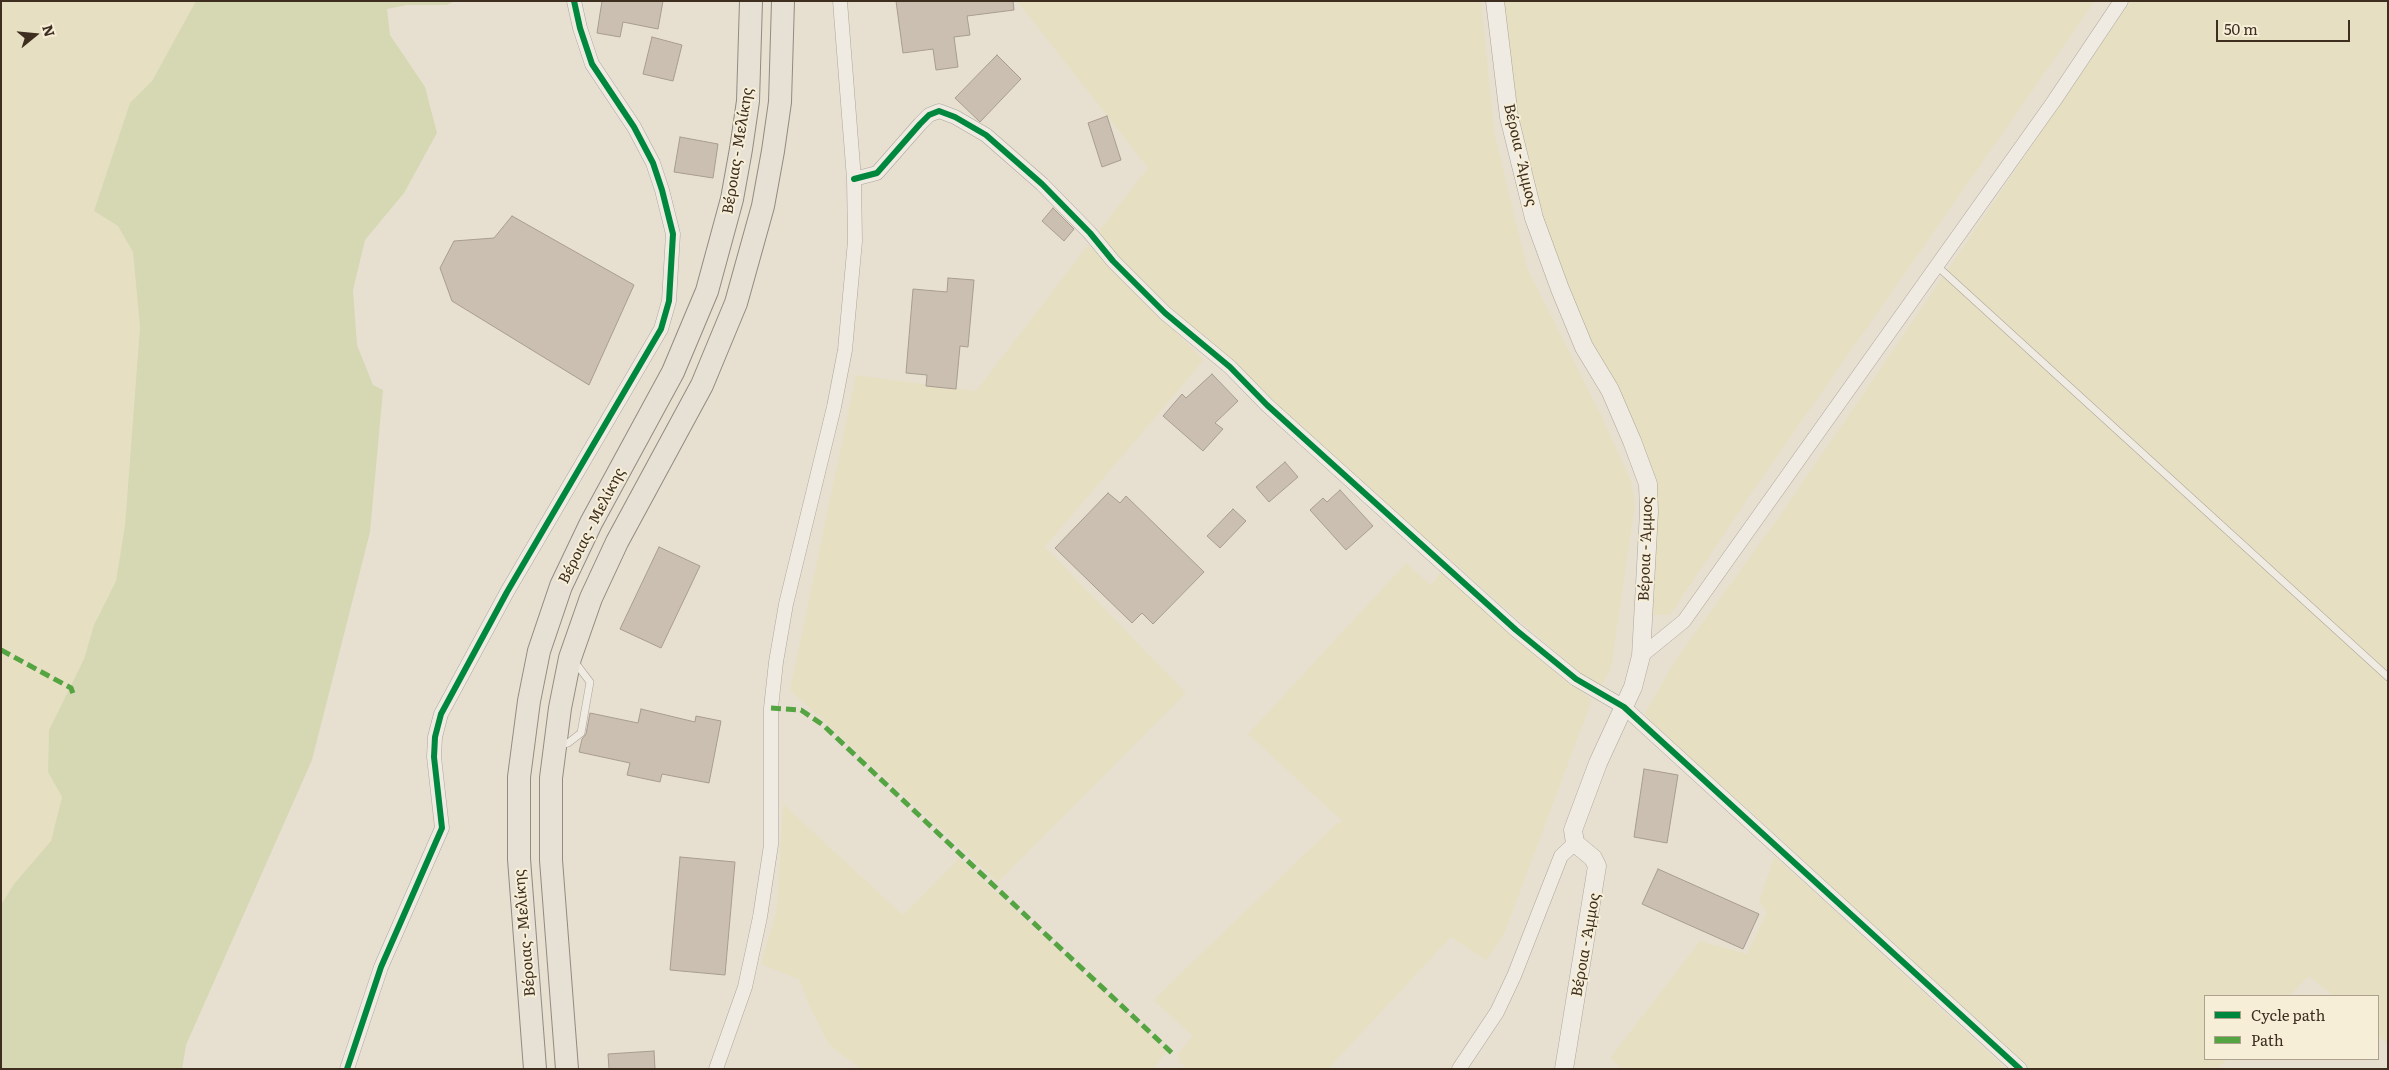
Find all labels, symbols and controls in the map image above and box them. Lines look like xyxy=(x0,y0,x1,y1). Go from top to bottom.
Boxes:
north arrow xyxy=(10,10,60,60)
scale bar xyxy=(2219,10,2353,42)
text: 50 m xyxy=(2224,17,2258,40)
text: N xyxy=(38,22,61,39)
street label: Βέροιας - Μελίκης xyxy=(719,87,757,215)
street label: Βέροια - Άμμος xyxy=(1499,102,1541,208)
street label: Βέροιας - Μελίκης xyxy=(555,465,629,587)
street label: Βέροια - Άμμος xyxy=(1635,496,1657,602)
street label: Βέροιας - Μελίκης xyxy=(510,869,540,997)
street label: Βέροια - Άμμος xyxy=(1568,892,1604,998)
legend xyxy=(2204,995,2379,1060)
text: Cycle path xyxy=(2251,1003,2325,1026)
text: Path xyxy=(2251,1028,2284,1051)

